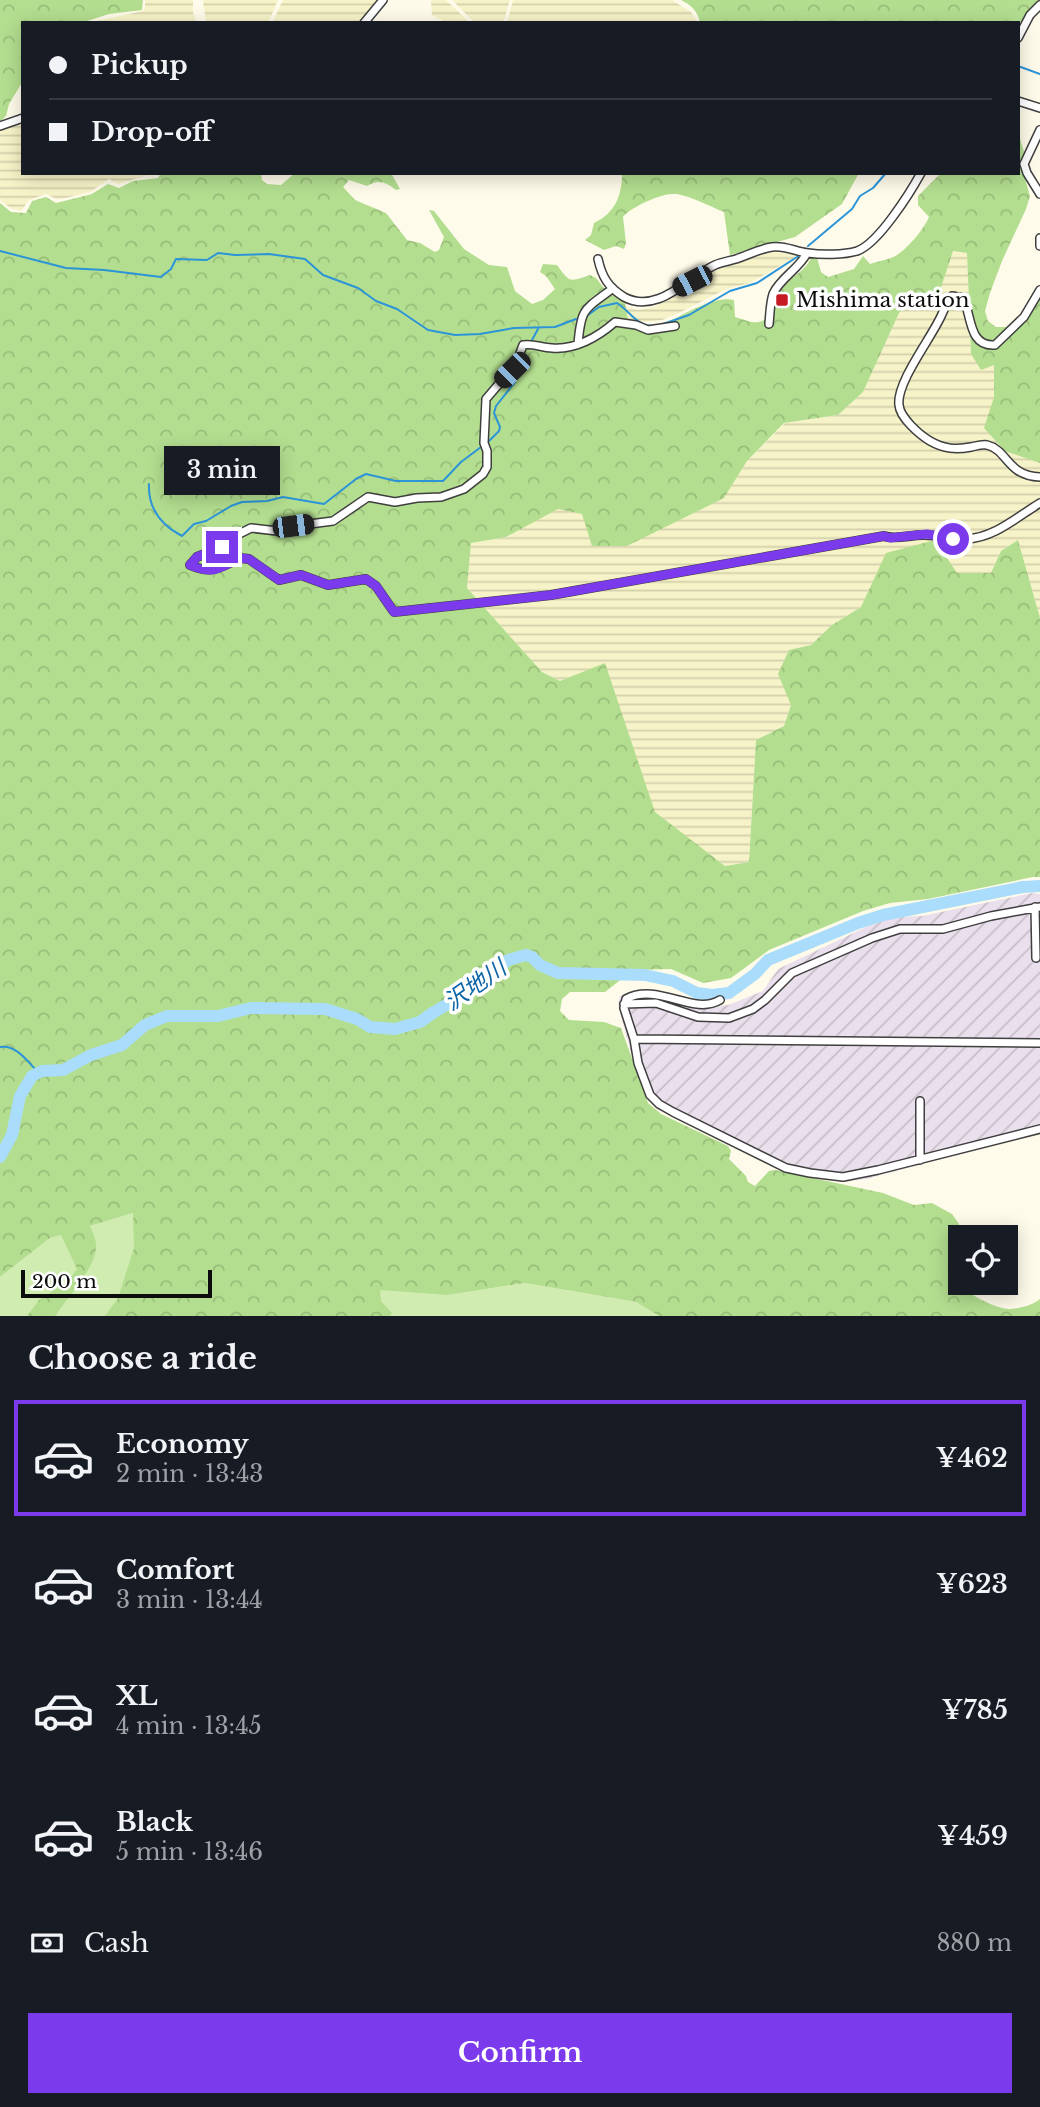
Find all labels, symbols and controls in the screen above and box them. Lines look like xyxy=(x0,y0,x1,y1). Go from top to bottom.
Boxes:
text: Pickup xyxy=(91,49,188,81)
text: Drop-off xyxy=(91,116,212,148)
car xyxy=(669,262,716,300)
place label: Mishima station xyxy=(796,287,970,313)
marker: Mishima station xyxy=(774,292,790,308)
car xyxy=(490,348,535,392)
callout: 3 min xyxy=(164,446,280,494)
text: 3 min xyxy=(187,456,257,484)
car xyxy=(271,513,316,539)
route start xyxy=(937,523,969,555)
route end xyxy=(206,531,238,563)
water label: 沢地川 xyxy=(439,952,514,1016)
map controls xyxy=(948,1225,1018,1295)
button: locate xyxy=(948,1225,1018,1295)
scale bar xyxy=(21,1267,212,1299)
text: 200 m xyxy=(32,1270,97,1293)
text: Choose a ride xyxy=(28,1338,257,1378)
icon: car xyxy=(32,1427,95,1490)
text: Economy xyxy=(116,1428,249,1460)
text: ¥462 xyxy=(936,1442,1008,1474)
text: 2 min · 13:43 xyxy=(116,1460,264,1488)
icon: car xyxy=(32,1553,95,1616)
text: Comfort xyxy=(116,1554,234,1586)
text: ¥623 xyxy=(936,1568,1008,1600)
text: 3 min · 13:44 xyxy=(116,1586,263,1614)
icon: car xyxy=(32,1679,95,1742)
text: XL xyxy=(116,1680,158,1712)
text: ¥785 xyxy=(941,1694,1008,1726)
text: 4 min · 13:45 xyxy=(116,1712,262,1740)
icon: car xyxy=(32,1805,95,1868)
text: Black xyxy=(116,1806,193,1838)
text: ¥459 xyxy=(937,1820,1008,1852)
text: 5 min · 13:46 xyxy=(116,1838,263,1866)
icon: cash xyxy=(28,1924,66,1962)
text: Cash xyxy=(84,1927,149,1959)
text: 880 m xyxy=(936,1929,1012,1957)
button: Confirm xyxy=(28,2013,1012,2093)

